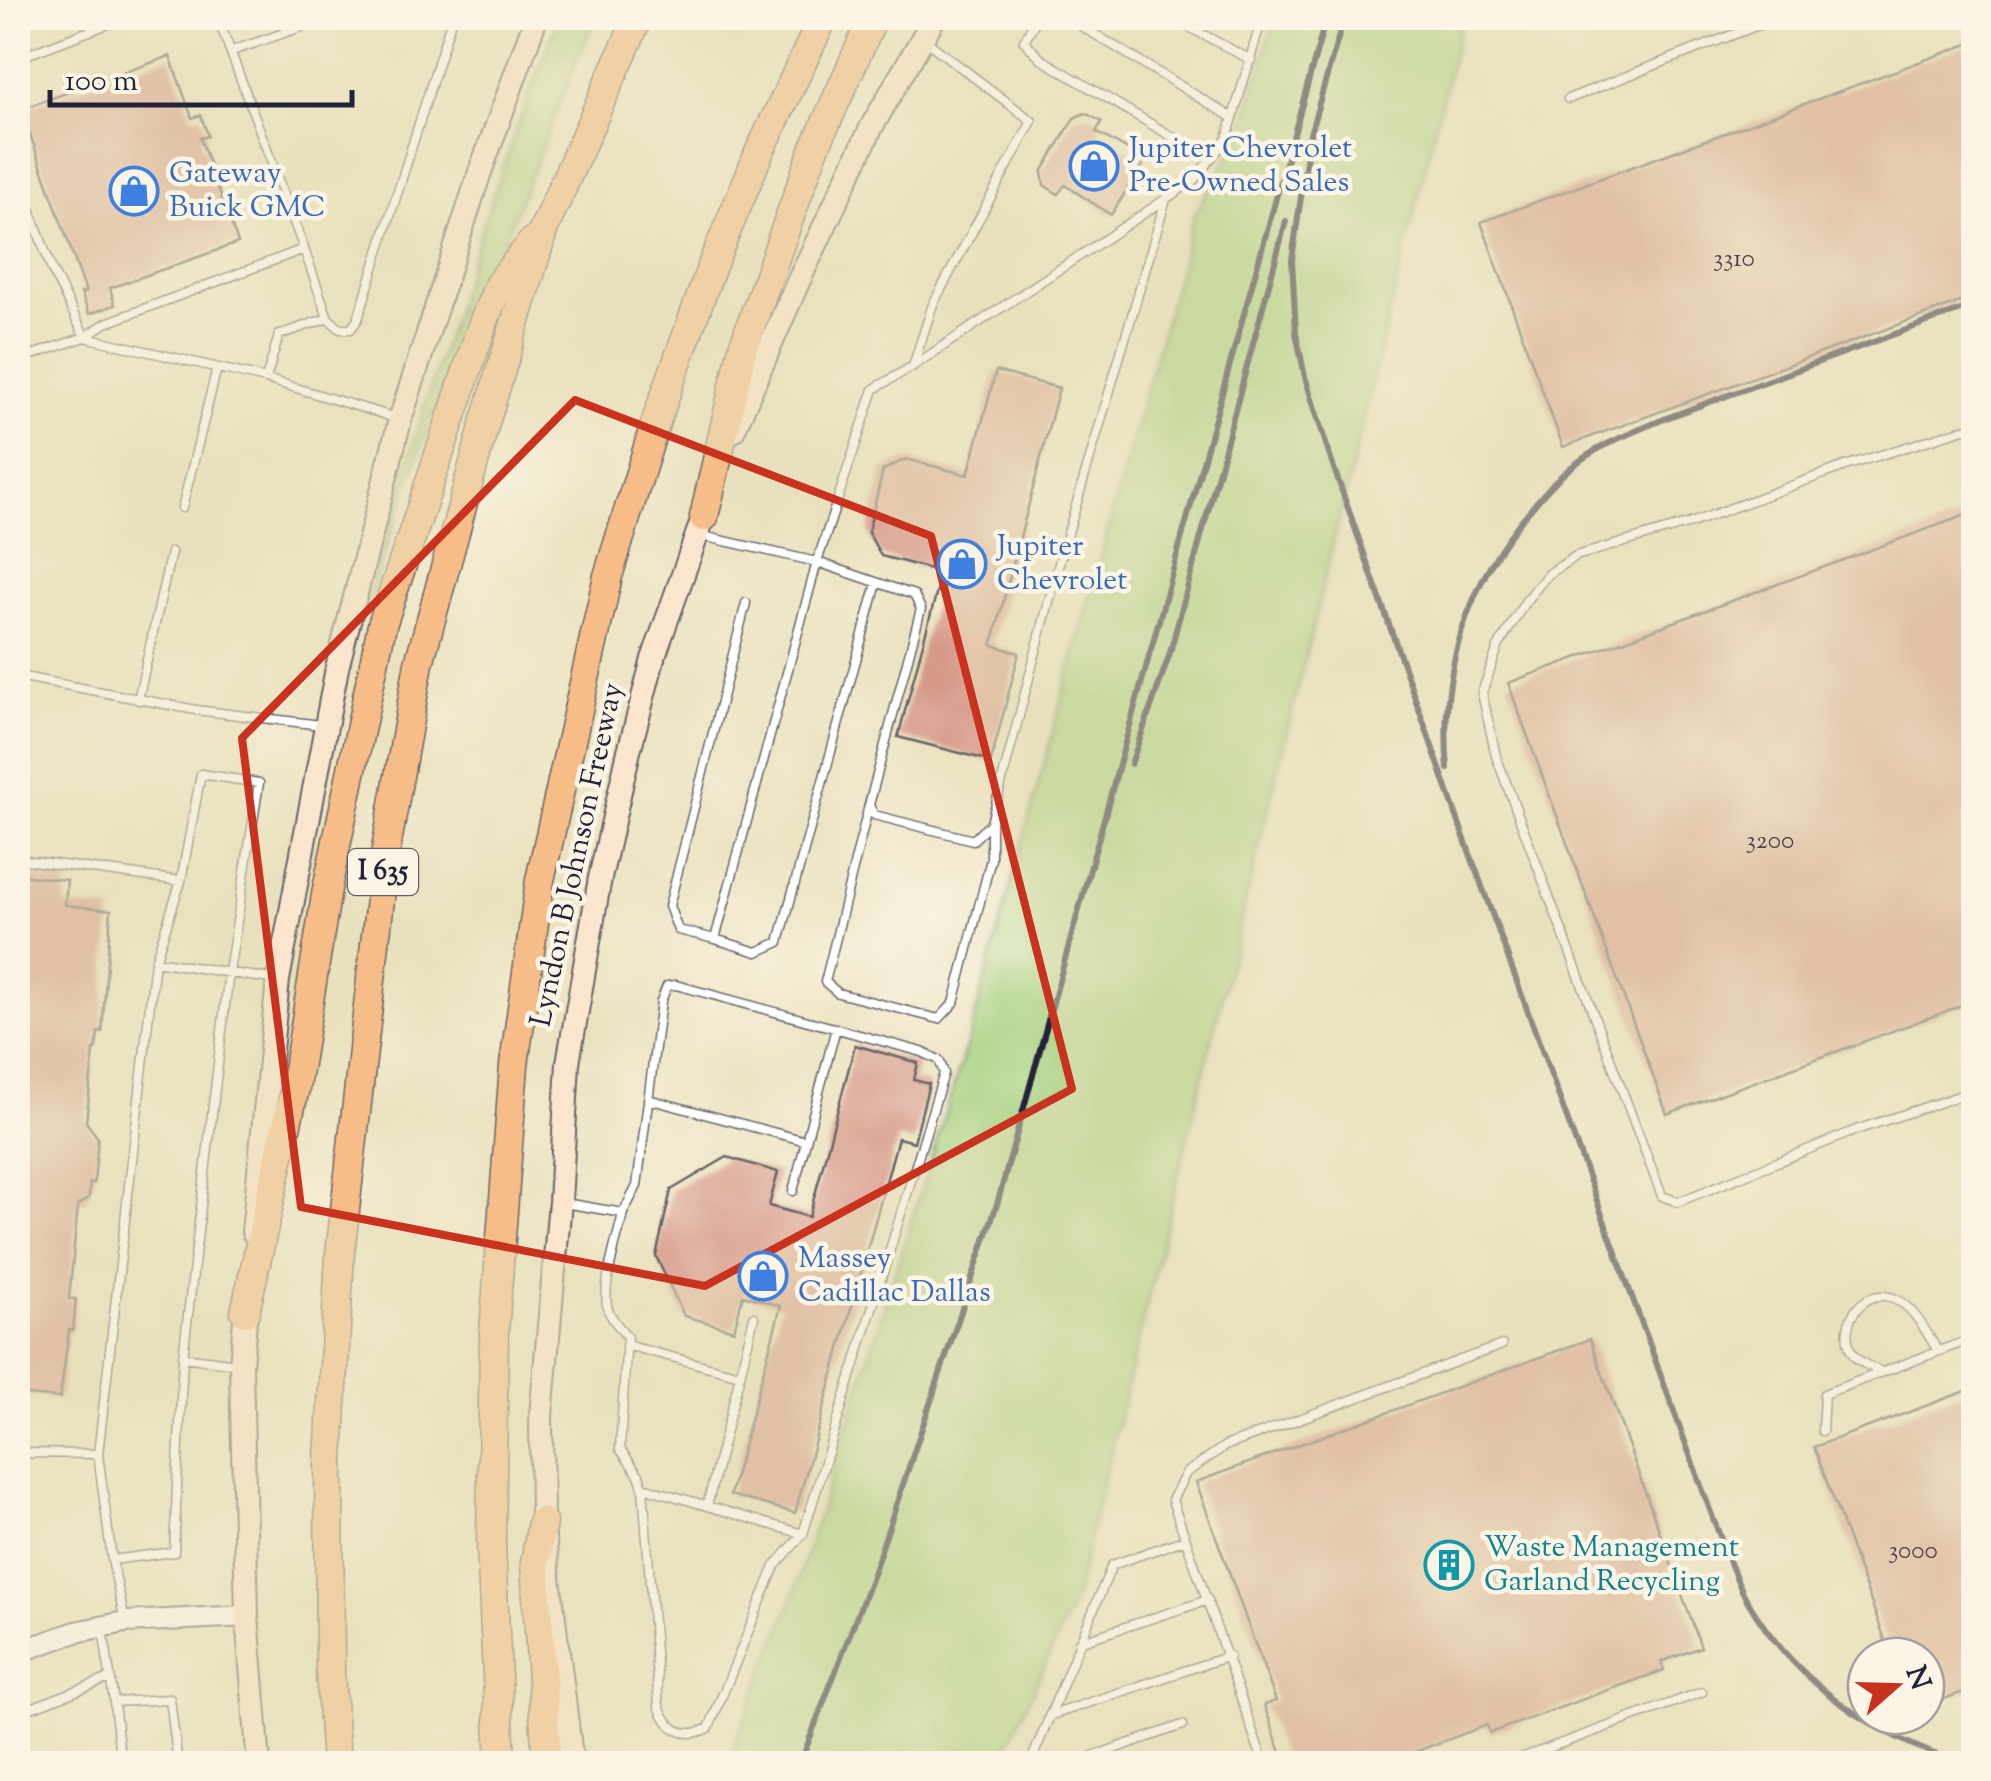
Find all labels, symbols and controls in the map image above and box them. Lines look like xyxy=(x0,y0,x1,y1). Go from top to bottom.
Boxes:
scale bar xyxy=(50,45,352,107)
text: 100 m xyxy=(65,61,138,104)
place label: Jupiter Chevrolet Pre-Owned Sales xyxy=(1127,128,1352,205)
shop icon: Jupiter Chevrolet Pre-Owned Sales xyxy=(1068,140,1120,192)
place label: Gateway Buick GMC xyxy=(169,153,326,230)
shop icon: Gateway Buick GMC xyxy=(108,165,160,217)
house number: 3310 xyxy=(1713,242,1755,278)
place label: Jupiter Chevrolet xyxy=(995,526,1127,603)
shop icon: Jupiter Chevrolet xyxy=(936,538,988,590)
street label: Lyndon B Johnson Freeway xyxy=(521,679,635,1031)
house number: 3200 xyxy=(1746,824,1794,860)
road number: I 635 xyxy=(348,849,418,895)
place label: Massey Cadillac Dallas xyxy=(798,1238,991,1315)
shop icon: Massey Cadillac Dallas xyxy=(737,1250,789,1302)
place label: Waste Management Garland Recycling xyxy=(1484,1527,1739,1604)
house number: 3000 xyxy=(1888,1534,1938,1570)
building icon: Waste Management Garland Recycling xyxy=(1423,1539,1475,1591)
north arrow xyxy=(1846,1636,1946,1736)
text: N xyxy=(1894,1661,1939,1696)

